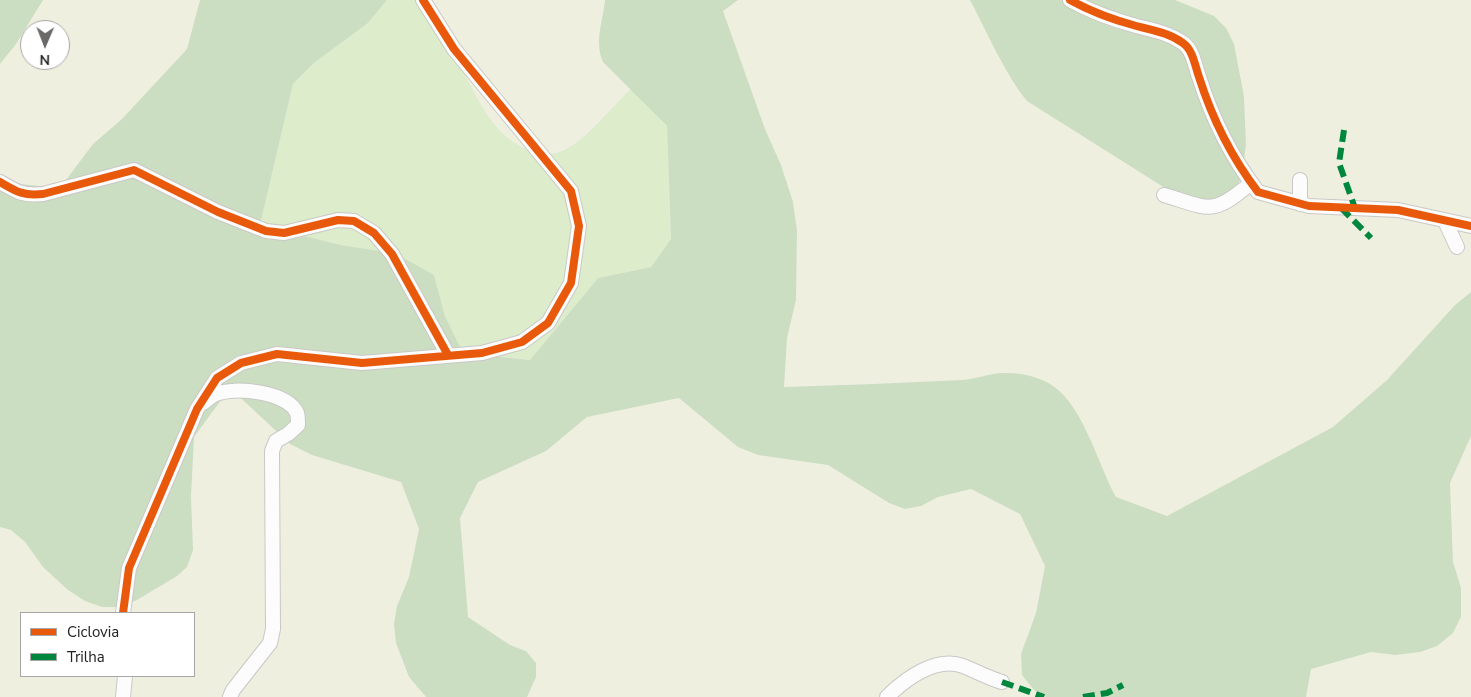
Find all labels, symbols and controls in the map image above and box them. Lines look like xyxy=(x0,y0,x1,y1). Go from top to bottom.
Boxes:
north arrow xyxy=(20,20,70,70)
text: N xyxy=(39,50,50,69)
legend xyxy=(20,612,195,677)
text: Ciclovia xyxy=(67,622,119,642)
text: Trilha xyxy=(67,647,105,667)

